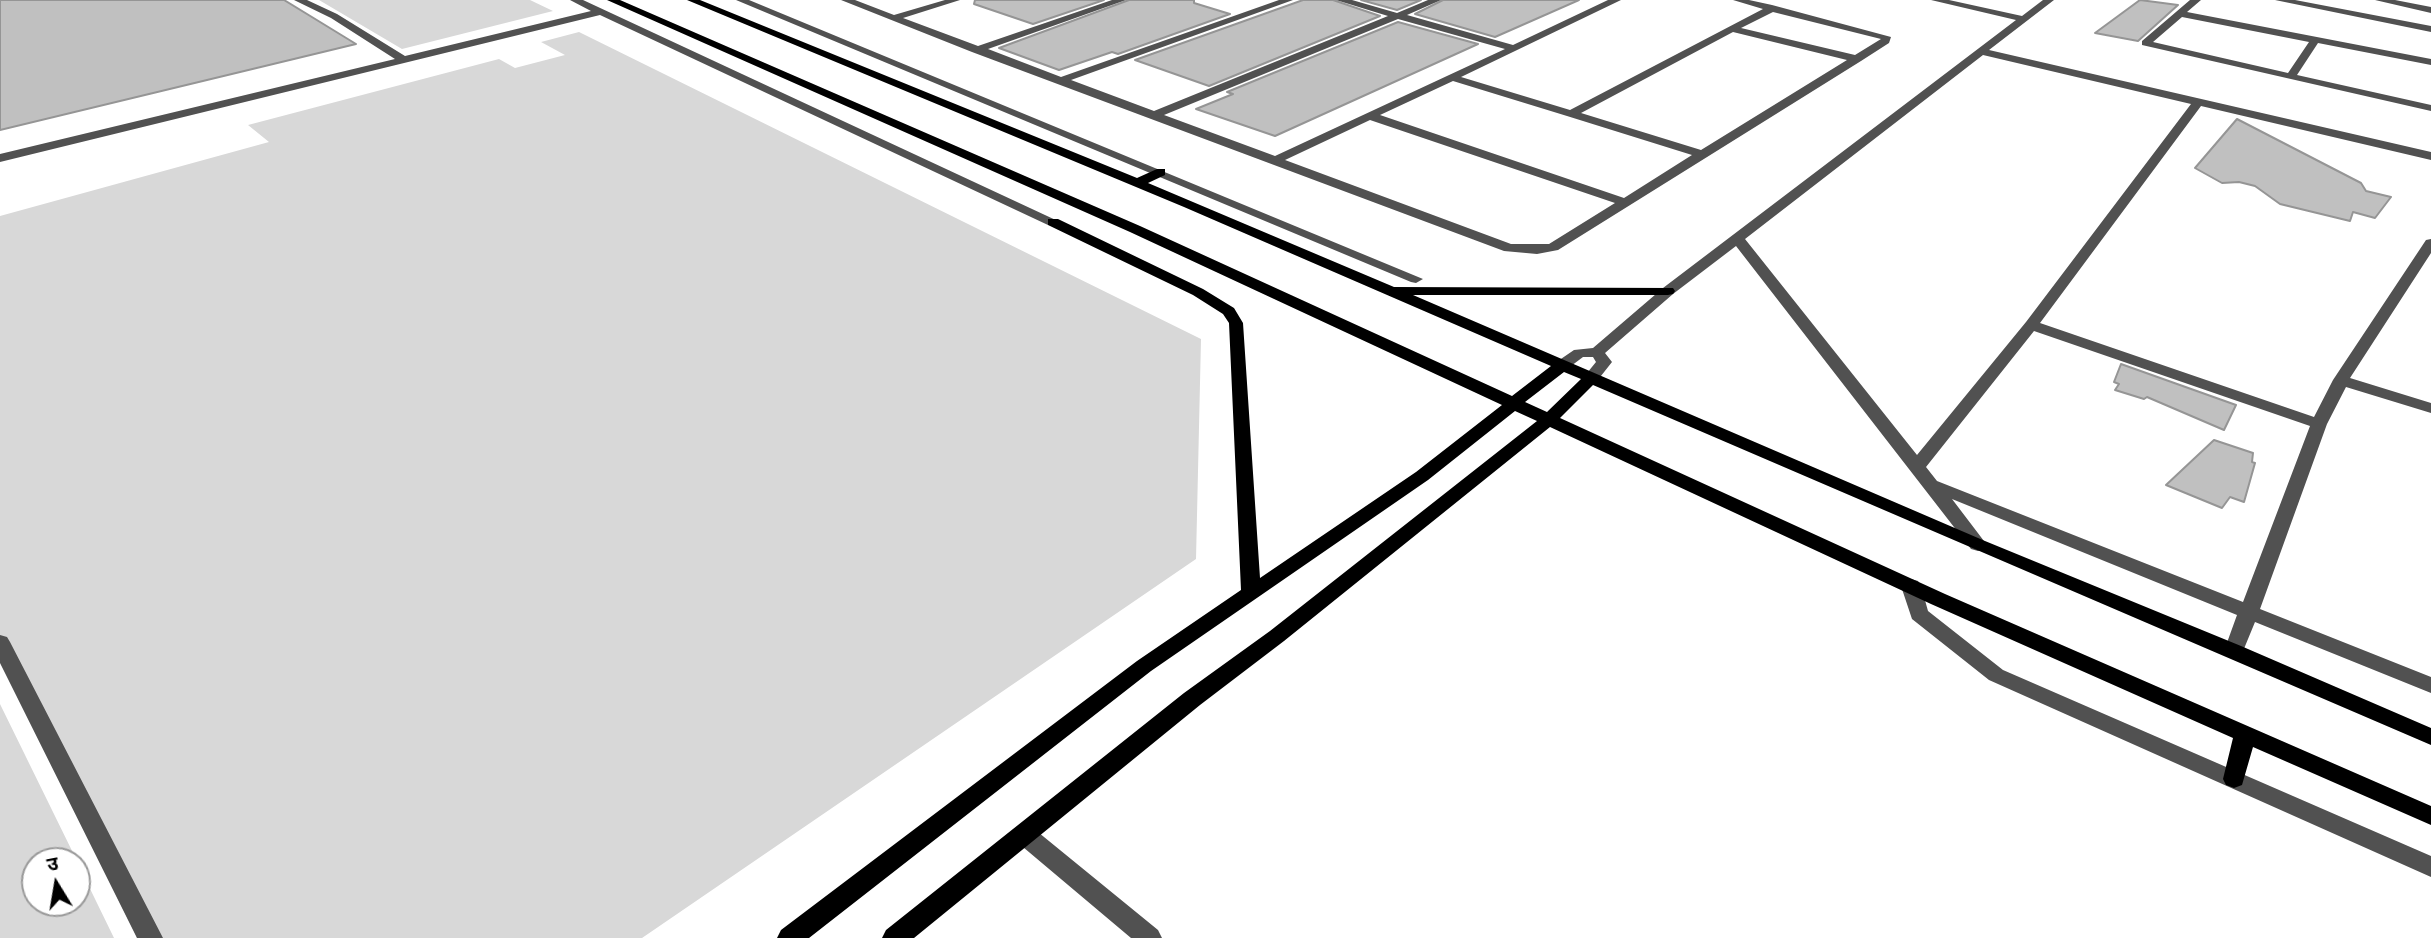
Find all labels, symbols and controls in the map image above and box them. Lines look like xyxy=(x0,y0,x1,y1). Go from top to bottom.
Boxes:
north arrow xyxy=(21,847,91,917)
text: उ xyxy=(45,851,60,876)

